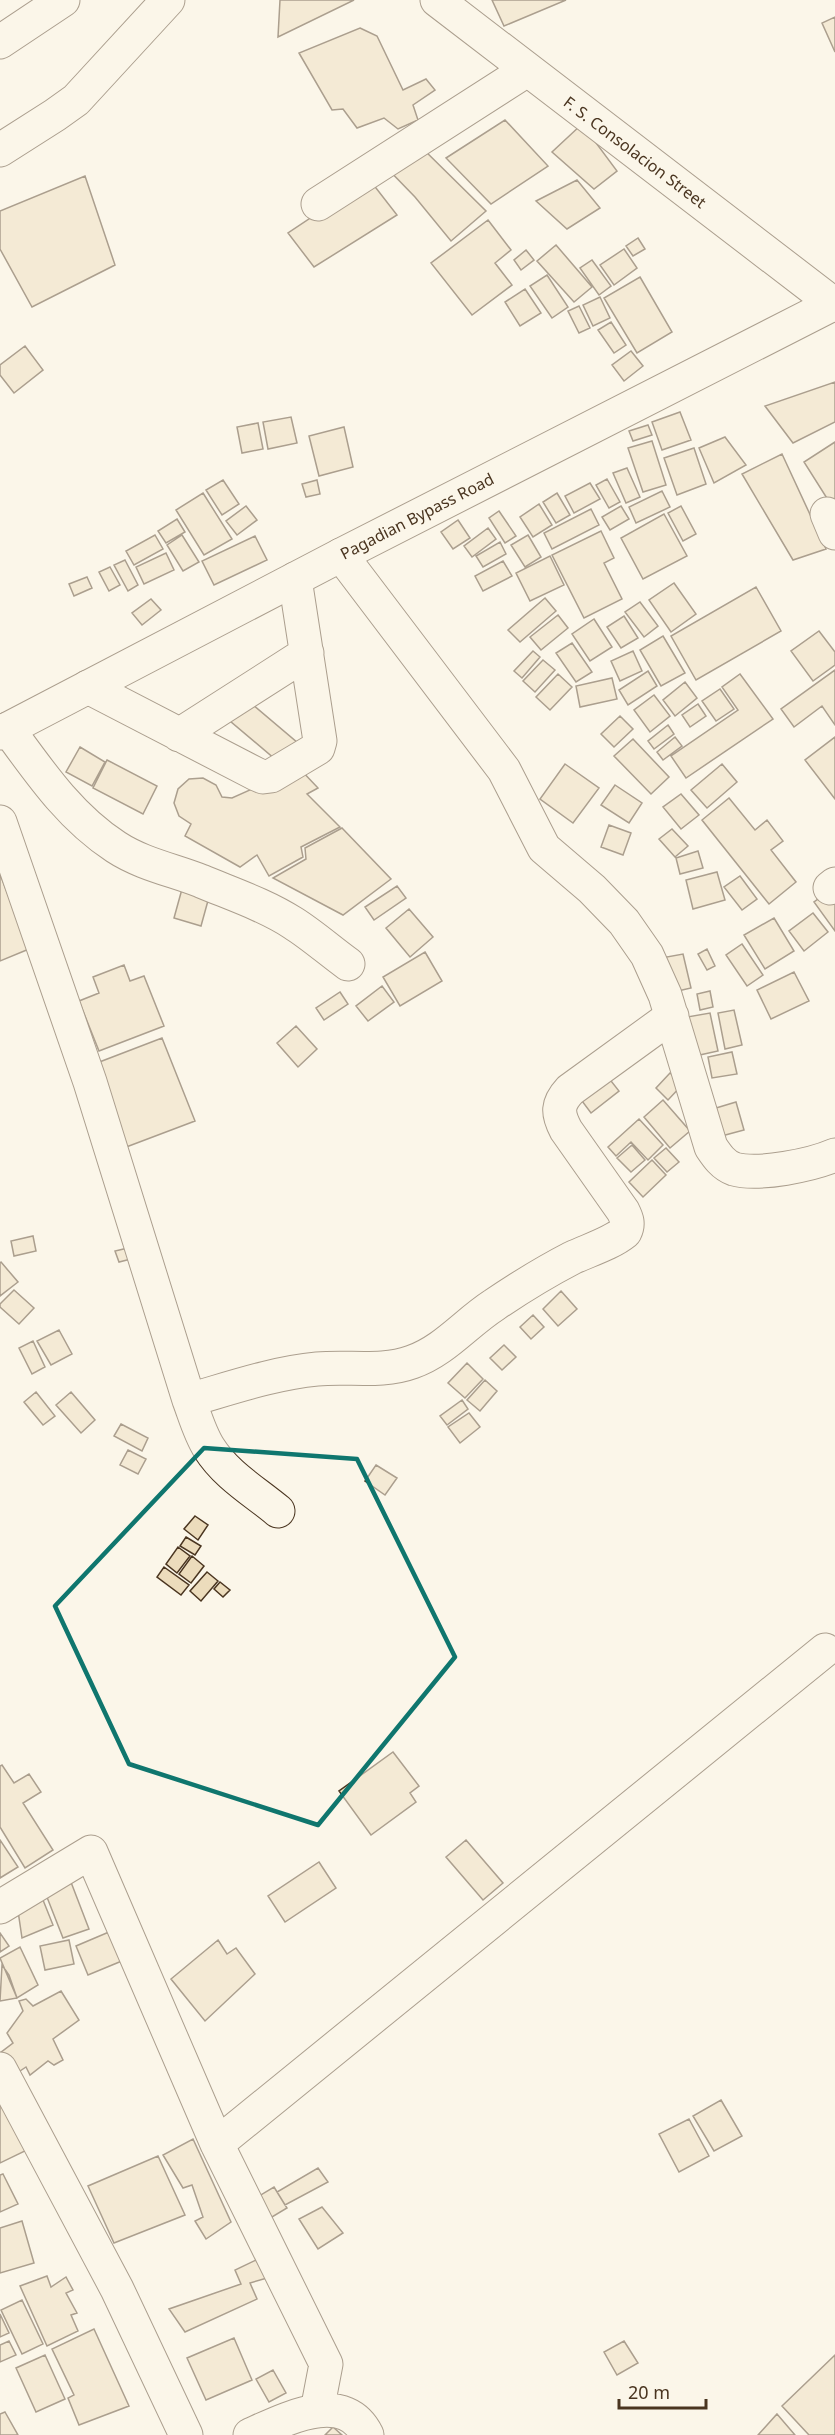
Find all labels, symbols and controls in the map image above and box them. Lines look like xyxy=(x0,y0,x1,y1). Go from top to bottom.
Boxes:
street label: F. S. Consolacion Street xyxy=(559,91,711,213)
street label: Pagadian Bypass Road xyxy=(336,468,498,564)
scale bar xyxy=(619,2372,706,2410)
text: 20 m xyxy=(628,2380,670,2404)

